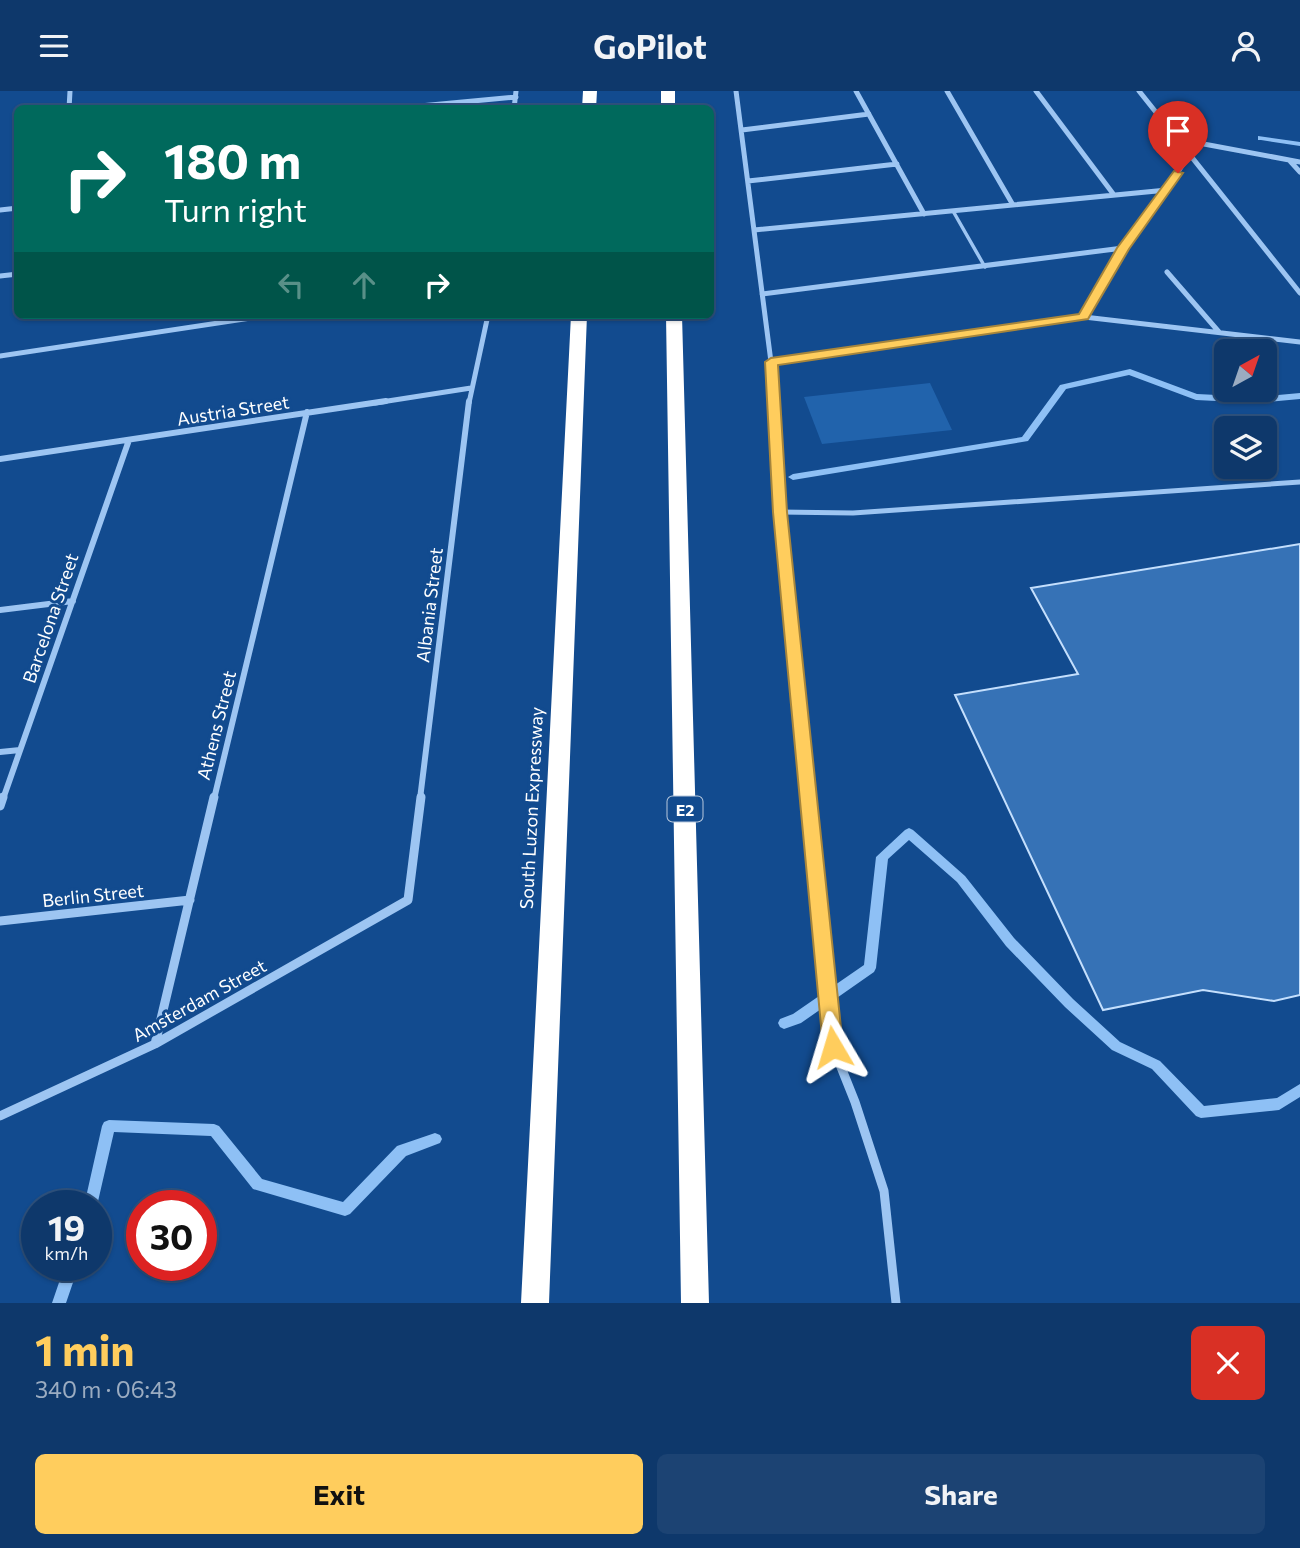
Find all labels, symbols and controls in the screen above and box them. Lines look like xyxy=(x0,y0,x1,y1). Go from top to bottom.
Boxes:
text: GoPilot xyxy=(593,26,707,66)
icon: menu xyxy=(35,27,73,65)
icon: person xyxy=(1227,27,1265,65)
pin xyxy=(1148,101,1208,173)
icon: arrive xyxy=(1159,112,1197,150)
text: 180 m xyxy=(164,129,301,189)
icon: right xyxy=(49,133,140,224)
text: Turn right xyxy=(164,189,307,229)
icon: left xyxy=(272,266,310,304)
icon: ahead xyxy=(345,266,383,304)
icon: right xyxy=(418,266,456,304)
north arrow xyxy=(1214,339,1278,403)
map controls xyxy=(1214,339,1277,479)
street label: Austria Street xyxy=(175,390,291,430)
button: layers xyxy=(1214,416,1277,479)
street label: Albania Street xyxy=(411,546,447,664)
street label: Barcelona Street xyxy=(18,550,82,686)
street label: Athens Street xyxy=(192,668,240,782)
street label: South Luzon Expressway xyxy=(515,706,547,910)
road number: E2 xyxy=(668,797,702,821)
street label: Berlin Street xyxy=(41,879,145,911)
street label: Amsterdam Street xyxy=(128,954,270,1046)
position arrow xyxy=(796,1010,870,1084)
speed limit sign: 30 xyxy=(126,1190,217,1281)
text: 19 xyxy=(48,1205,85,1248)
text: km/h xyxy=(45,1242,88,1264)
text: 1 min xyxy=(35,1323,135,1375)
button: close xyxy=(1191,1326,1265,1400)
text: 340 m · 06:43 xyxy=(35,1375,177,1403)
button: Exit xyxy=(35,1454,643,1534)
button: Share xyxy=(657,1454,1265,1534)

